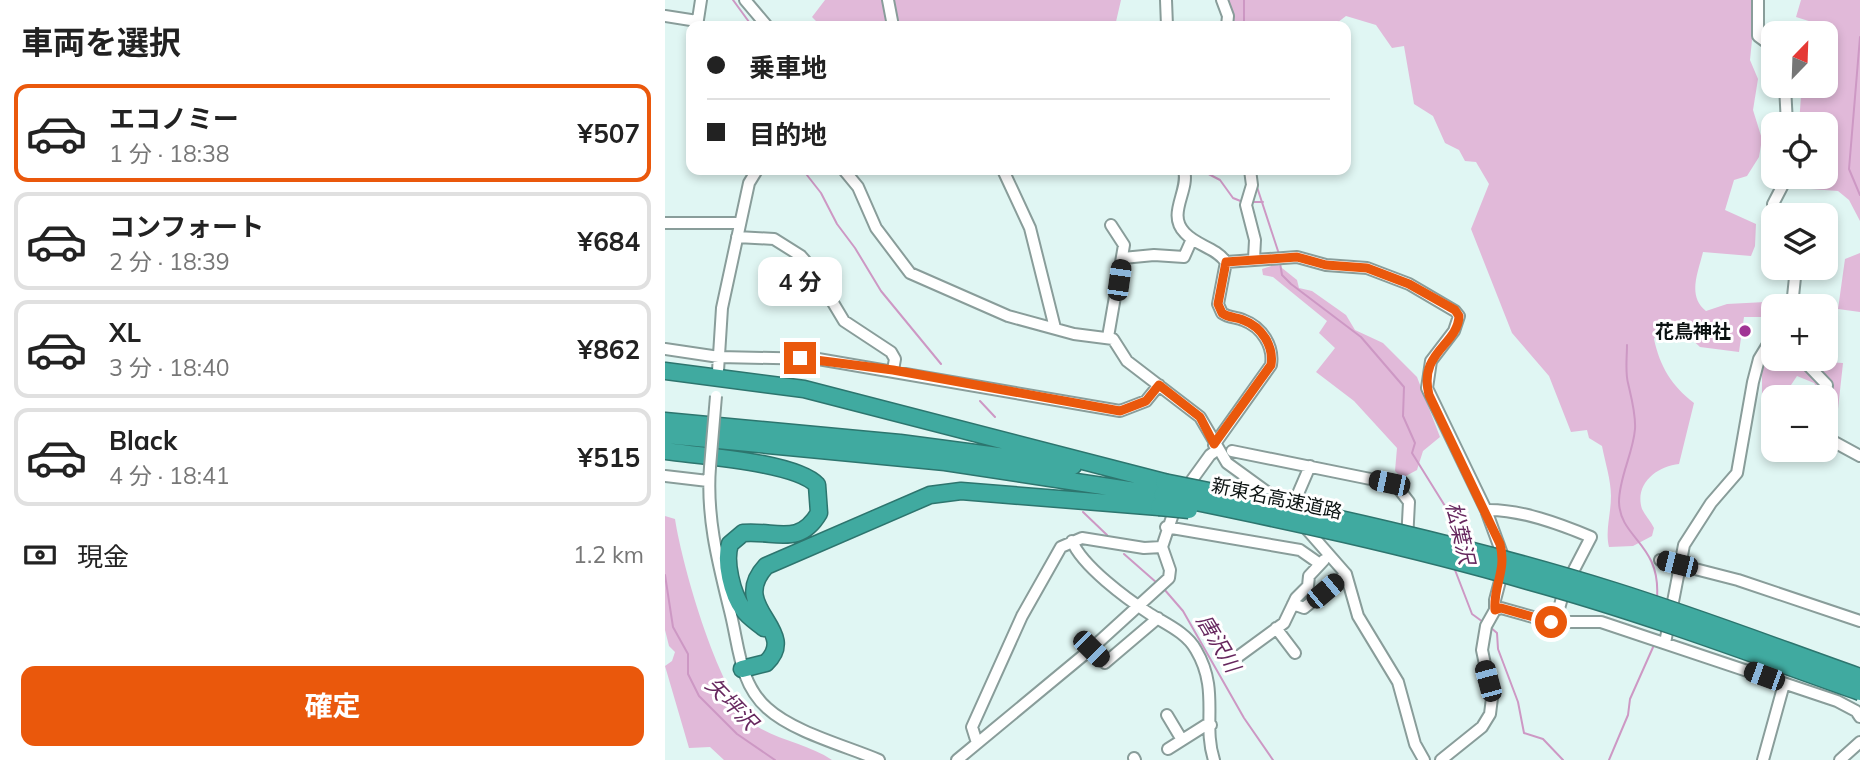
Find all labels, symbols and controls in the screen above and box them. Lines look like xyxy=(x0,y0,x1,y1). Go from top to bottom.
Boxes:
north arrow xyxy=(1761,21,1837,98)
map controls xyxy=(1761,21,1838,462)
text: 車両を選択 xyxy=(21,22,181,62)
text: 乗車地 xyxy=(749,51,827,84)
icon: car xyxy=(25,102,88,165)
text: エコノミー xyxy=(109,102,239,135)
button: locate xyxy=(1761,112,1838,189)
text: ¥507 xyxy=(578,117,640,150)
text: 目的地 xyxy=(749,118,827,151)
text: 1 分 · 18:38 xyxy=(109,139,230,168)
button: layers xyxy=(1761,203,1838,280)
icon: car xyxy=(25,210,88,273)
text: コンフォート xyxy=(109,210,264,243)
text: ¥684 xyxy=(578,225,640,258)
text: 2 分 · 18:39 xyxy=(109,247,230,276)
callout: 4 分 xyxy=(758,256,842,306)
car xyxy=(1106,258,1133,302)
text: 4 分 xyxy=(778,267,822,296)
button: + xyxy=(1761,294,1838,371)
text: XL xyxy=(109,316,141,349)
icon: car xyxy=(25,318,88,381)
place label: 花鳥神社 xyxy=(1655,319,1731,343)
marker: 花鳥神社 xyxy=(1737,323,1753,339)
text: ¥862 xyxy=(578,333,640,366)
route end xyxy=(784,342,816,374)
text: 3 分 · 18:40 xyxy=(109,353,230,382)
button: − xyxy=(1761,385,1838,462)
text: Black xyxy=(109,424,177,457)
icon: car xyxy=(25,426,88,489)
text: ¥515 xyxy=(578,441,640,474)
text: 4 分 · 18:41 xyxy=(109,461,230,490)
car xyxy=(1367,468,1412,498)
street label: 新東名高速道路 xyxy=(1209,472,1345,524)
water label: 松葉沢 xyxy=(1441,499,1481,570)
icon: cash xyxy=(21,536,59,574)
text: 現金 xyxy=(77,540,129,573)
text: 1.2 km xyxy=(573,540,644,569)
car xyxy=(1655,549,1700,579)
car xyxy=(1303,569,1348,613)
route start xyxy=(1535,606,1567,638)
water label: 唐沢川 xyxy=(1192,609,1247,678)
car xyxy=(1069,627,1114,671)
car xyxy=(1473,658,1504,704)
car xyxy=(1741,659,1788,693)
button: 確定 xyxy=(21,666,644,746)
water label: 矢坪沢 xyxy=(701,671,765,737)

